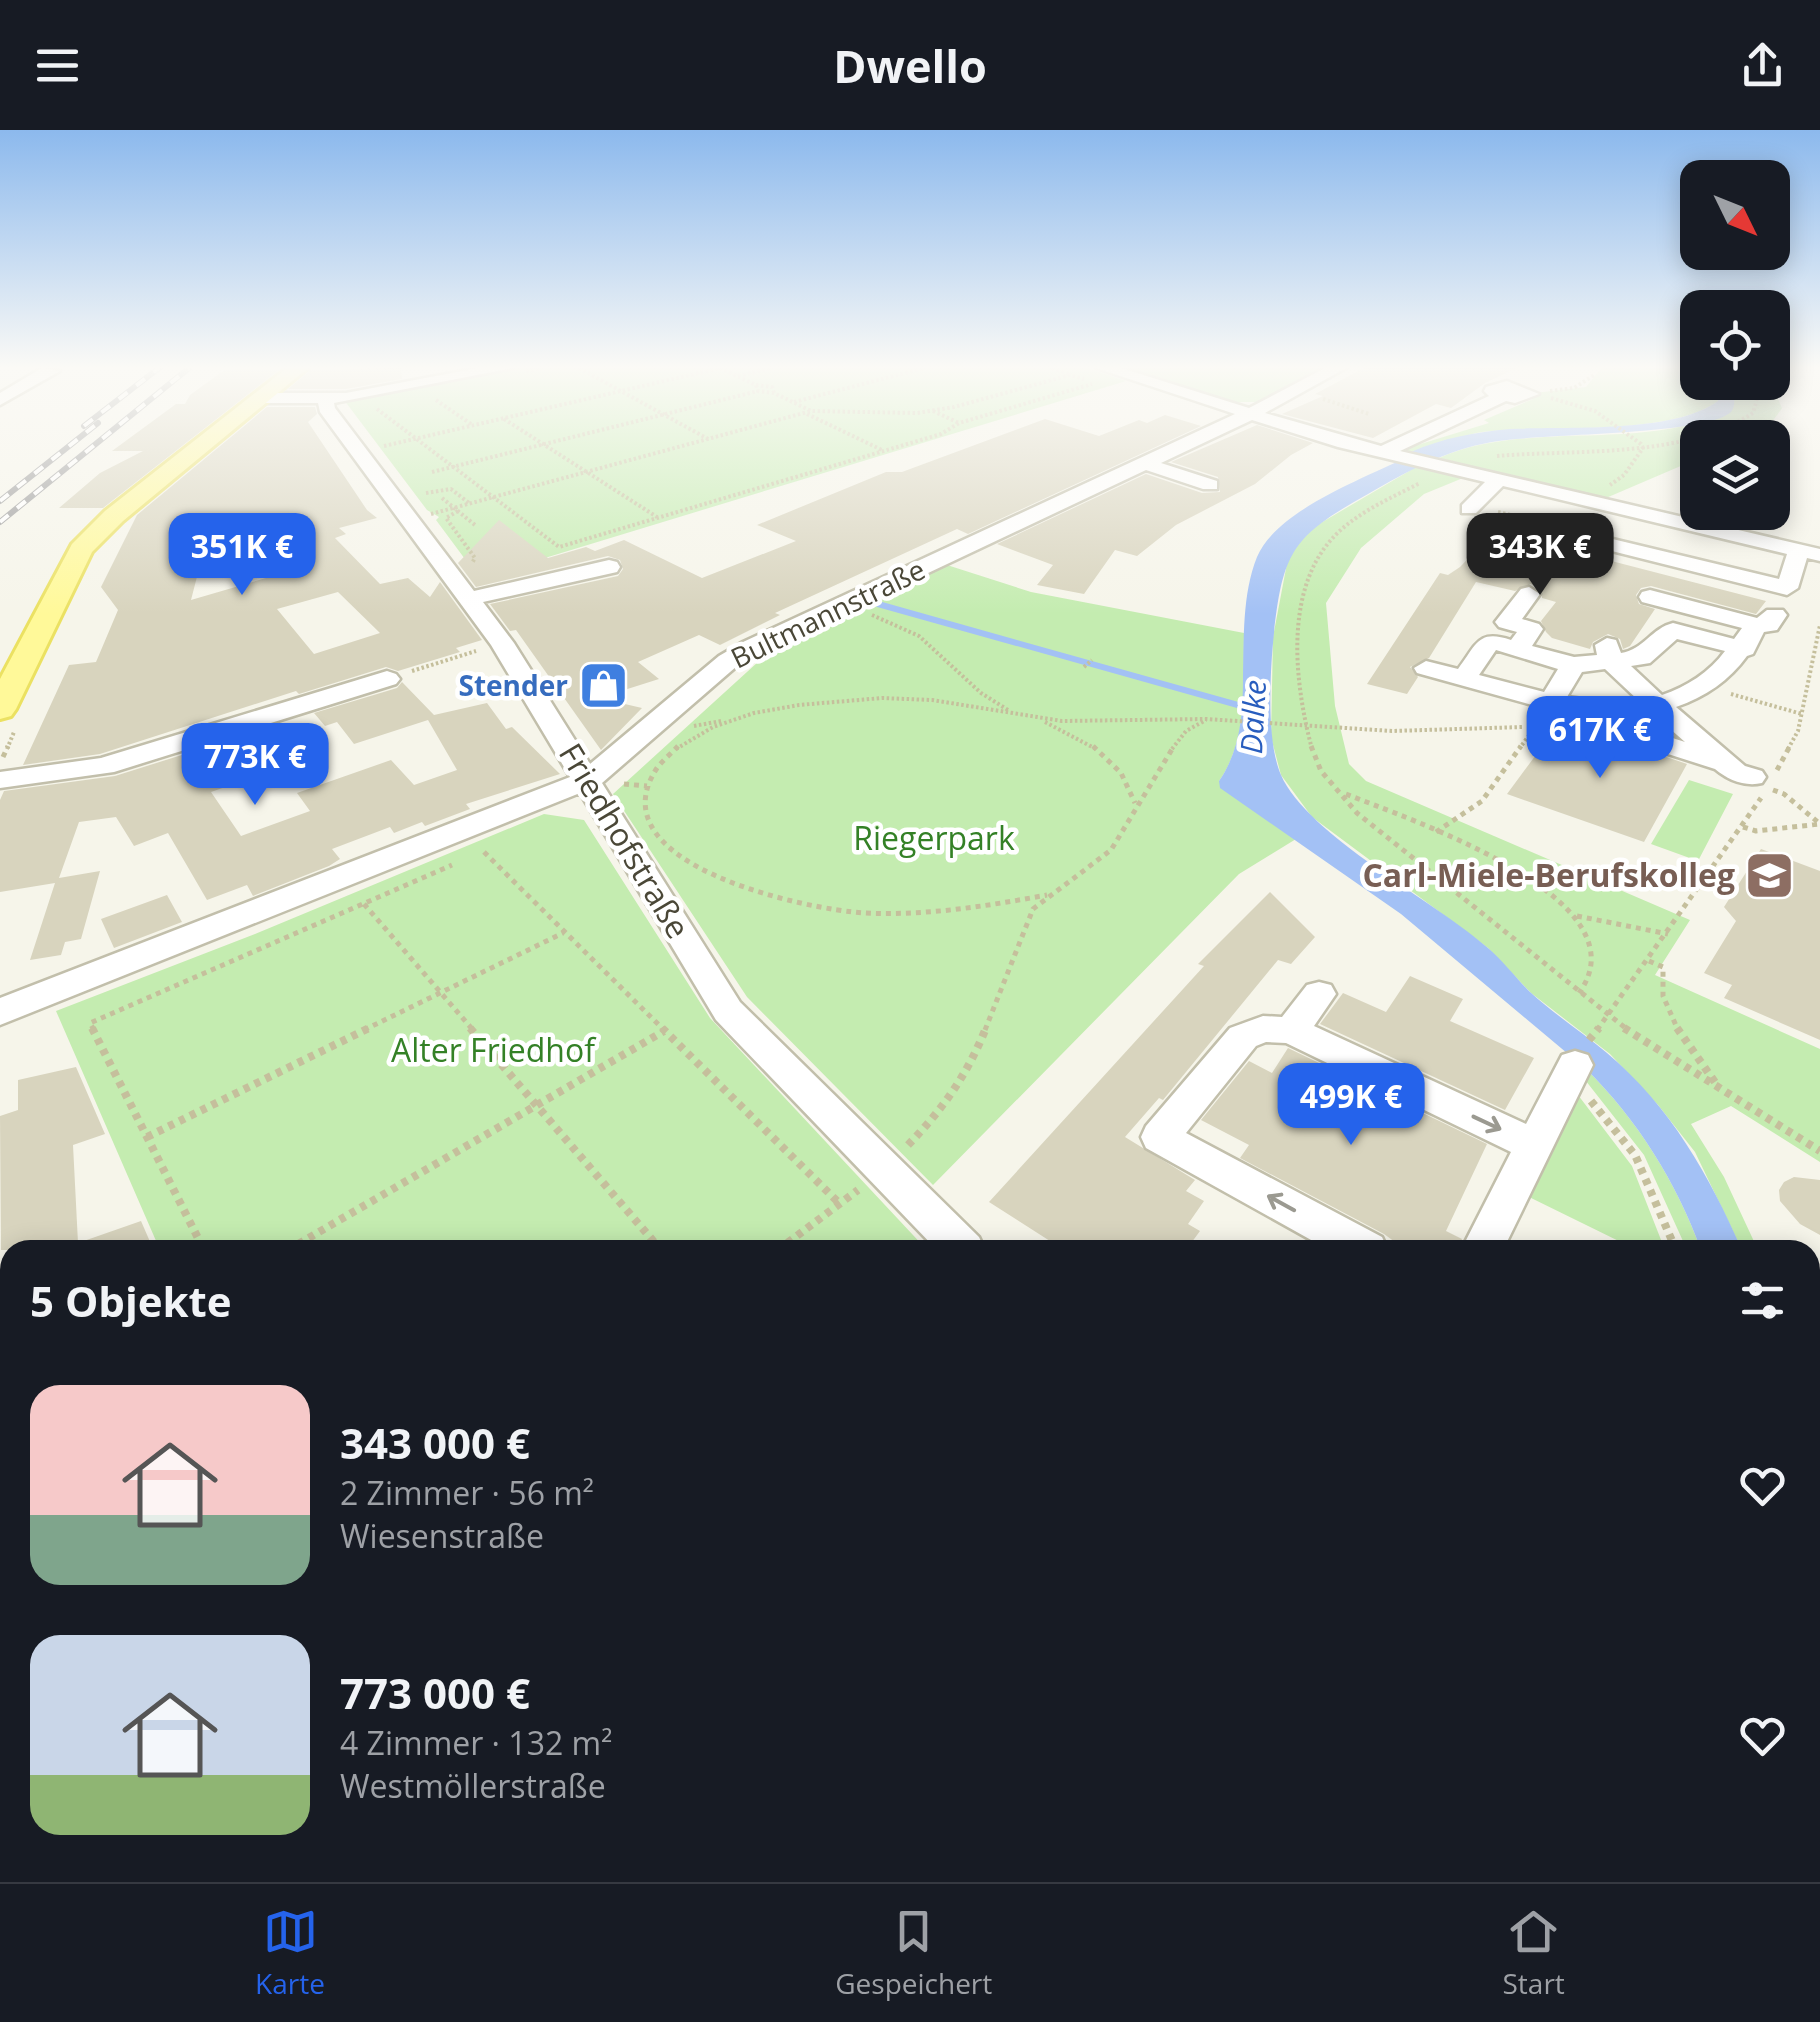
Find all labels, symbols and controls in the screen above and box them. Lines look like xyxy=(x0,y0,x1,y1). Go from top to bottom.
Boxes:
text: Dwello xyxy=(833,35,987,96)
icon: menu xyxy=(30,38,85,93)
icon: share xyxy=(1735,38,1790,93)
north arrow xyxy=(1680,160,1790,270)
map controls xyxy=(1680,160,1790,530)
button: locate xyxy=(1680,290,1790,400)
button: layers xyxy=(1680,420,1790,530)
pin: 351K € xyxy=(161,513,323,598)
pin: 343K € xyxy=(1459,513,1621,598)
text: 351K € xyxy=(191,524,293,567)
text: 343K € xyxy=(1489,524,1591,567)
street label: Bultmannstraße xyxy=(724,550,931,677)
shop icon: Stender xyxy=(577,660,629,712)
place label: Stender xyxy=(459,666,568,704)
water label: Dalke xyxy=(1230,679,1275,755)
pin: 617K € xyxy=(1519,696,1681,781)
text: 617K € xyxy=(1549,707,1651,750)
pin: 773K € xyxy=(174,723,336,808)
text: 773K € xyxy=(204,734,306,777)
street label: Friedhofstraße xyxy=(550,735,700,946)
park label: Riegerpark xyxy=(853,816,1015,859)
school or university icon: Carl-Miele-Berufskolleg xyxy=(1744,850,1796,902)
place label: Carl-Miele-Berufskolleg xyxy=(1362,853,1735,896)
park label: Alter Friedhof xyxy=(391,1028,597,1071)
pin: 499K € xyxy=(1270,1063,1432,1148)
text: 499K € xyxy=(1300,1074,1402,1117)
one-way arrow xyxy=(1471,1115,1501,1134)
one-way arrow xyxy=(1267,1193,1297,1213)
text: 5 Objekte xyxy=(30,1272,232,1329)
icon: filters xyxy=(1735,1273,1790,1328)
text: 343 000 € xyxy=(340,1414,530,1471)
icon: home xyxy=(110,1425,230,1545)
icon: heart xyxy=(1735,1458,1790,1513)
text: 2 Zimmer · 56 m² xyxy=(340,1471,594,1514)
text: Wiesenstraße xyxy=(340,1514,544,1557)
text: 773 000 € xyxy=(340,1664,530,1721)
icon: home xyxy=(110,1675,230,1795)
icon: heart xyxy=(1735,1708,1790,1763)
text: 4 Zimmer · 132 m² xyxy=(340,1721,612,1764)
text: Westmöllerstraße xyxy=(340,1764,606,1807)
tab: Karte xyxy=(255,1904,325,2002)
tab: Gespeichert xyxy=(835,1904,992,2002)
tab: Start xyxy=(1503,1904,1565,2002)

